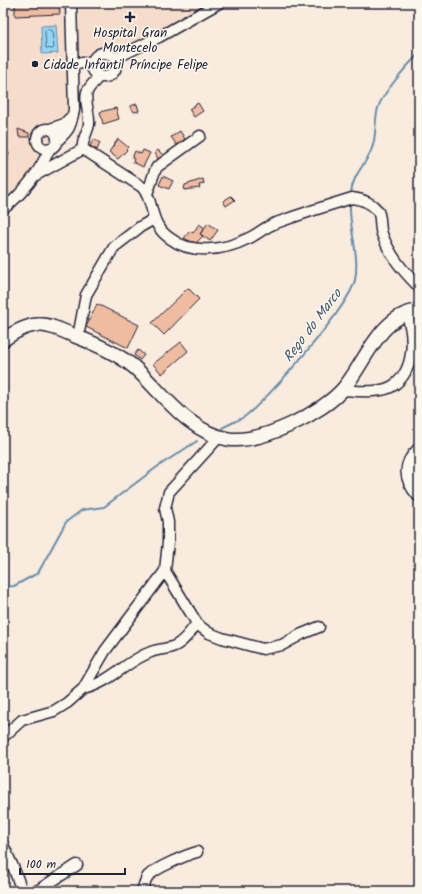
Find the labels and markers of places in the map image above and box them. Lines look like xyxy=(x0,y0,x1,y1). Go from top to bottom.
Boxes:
marker: Hospital Gran Montecelo xyxy=(124,11,136,23)
place label: Hospital Gran Montecelo xyxy=(93,23,167,59)
place label: Cidade Infantil Príncipe Felipe xyxy=(43,55,208,76)
marker: Cidade Infantil Príncipe Felipe xyxy=(30,59,40,69)

